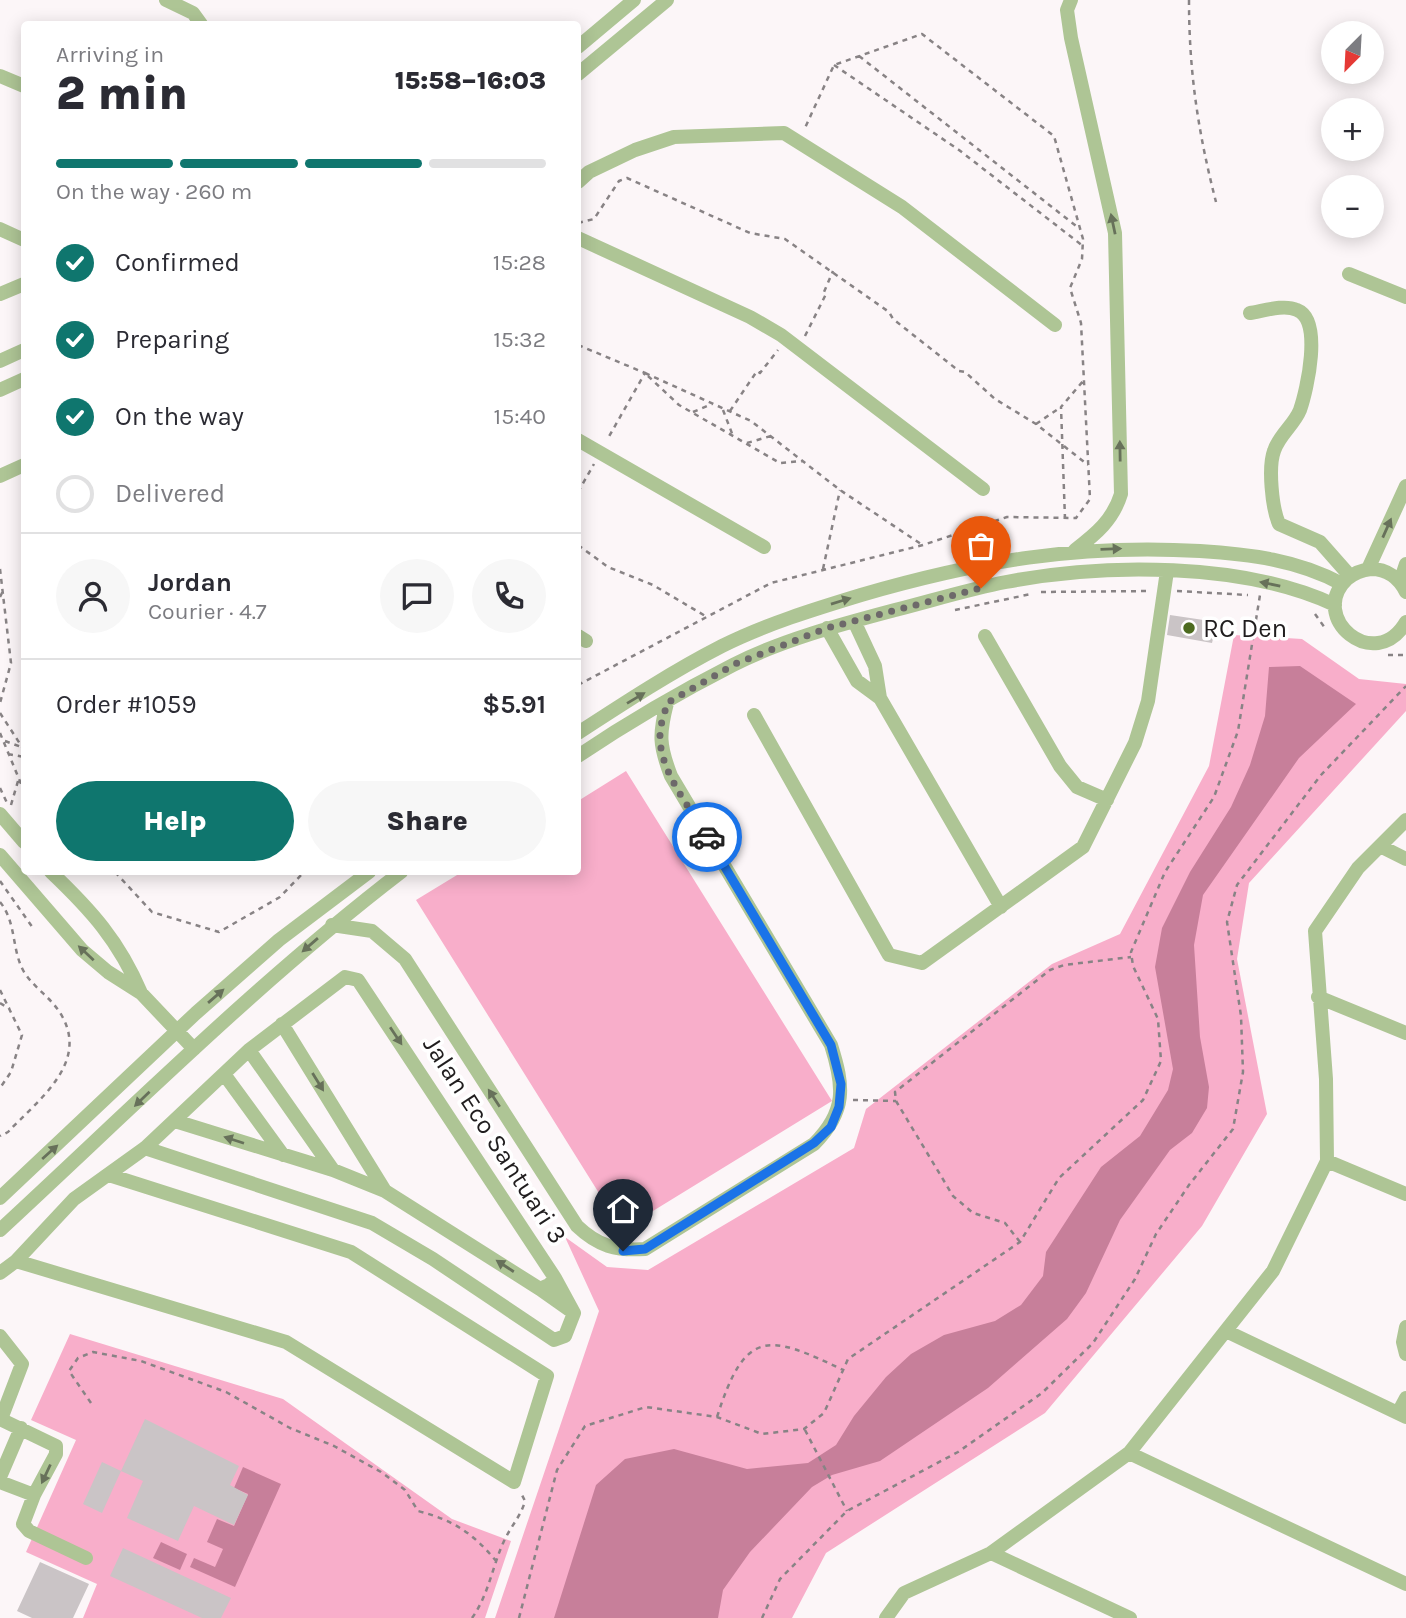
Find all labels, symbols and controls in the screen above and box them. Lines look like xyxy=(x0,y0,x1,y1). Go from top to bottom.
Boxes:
north arrow xyxy=(1321,21,1384,84)
map controls xyxy=(1321,21,1384,238)
text: Arriving in xyxy=(56,41,164,68)
text: 15:58–16:03 xyxy=(395,65,546,96)
text: 2 min xyxy=(56,67,188,121)
button: + xyxy=(1321,98,1384,161)
button: − xyxy=(1321,175,1384,238)
text: On the way · 260 m xyxy=(56,178,252,205)
one-way arrow xyxy=(1108,213,1119,235)
icon: check xyxy=(56,244,94,282)
text: Confirmed xyxy=(115,247,240,278)
text: 15:28 xyxy=(493,249,546,276)
icon: check xyxy=(56,321,94,359)
text: Preparing xyxy=(115,324,229,355)
text: 15:32 xyxy=(493,326,546,353)
icon: check xyxy=(56,398,94,436)
text: On the way xyxy=(115,401,244,432)
text: 15:40 xyxy=(494,403,546,430)
one-way arrow xyxy=(1114,440,1126,462)
text: Delivered xyxy=(115,478,225,509)
pin xyxy=(951,516,1011,588)
one-way arrow xyxy=(1381,518,1393,538)
icon: bag xyxy=(962,527,1000,565)
one-way arrow xyxy=(1100,543,1122,554)
button: person xyxy=(56,559,130,633)
button: chat xyxy=(380,559,454,633)
button: phone xyxy=(472,559,546,633)
text: Jordan xyxy=(148,567,232,598)
one-way arrow xyxy=(1259,579,1281,590)
one-way arrow xyxy=(831,596,852,606)
text: Courier · 4.7 xyxy=(148,598,267,625)
place label: RC Den xyxy=(1203,613,1287,644)
marker: RC Den xyxy=(1181,620,1197,636)
text: Order #1059 xyxy=(56,689,197,720)
text: $5.91 xyxy=(482,689,546,720)
one-way arrow xyxy=(626,692,645,704)
button: Help xyxy=(56,781,294,861)
button: Share xyxy=(308,781,546,861)
courier xyxy=(672,802,742,872)
icon: car xyxy=(688,818,726,856)
one-way arrow xyxy=(301,937,319,953)
one-way arrow xyxy=(78,945,95,961)
one-way arrow xyxy=(207,988,225,1004)
one-way arrow xyxy=(390,1026,403,1046)
street label: Jalan Eco Santuari 3 xyxy=(416,1031,574,1249)
one-way arrow xyxy=(311,1073,324,1092)
one-way arrow xyxy=(488,1088,501,1107)
one-way arrow xyxy=(134,1090,151,1106)
one-way arrow xyxy=(224,1134,245,1144)
one-way arrow xyxy=(41,1144,58,1160)
pin xyxy=(593,1179,653,1251)
icon: home xyxy=(604,1190,642,1228)
one-way arrow xyxy=(496,1259,514,1273)
one-way arrow xyxy=(40,1464,52,1484)

